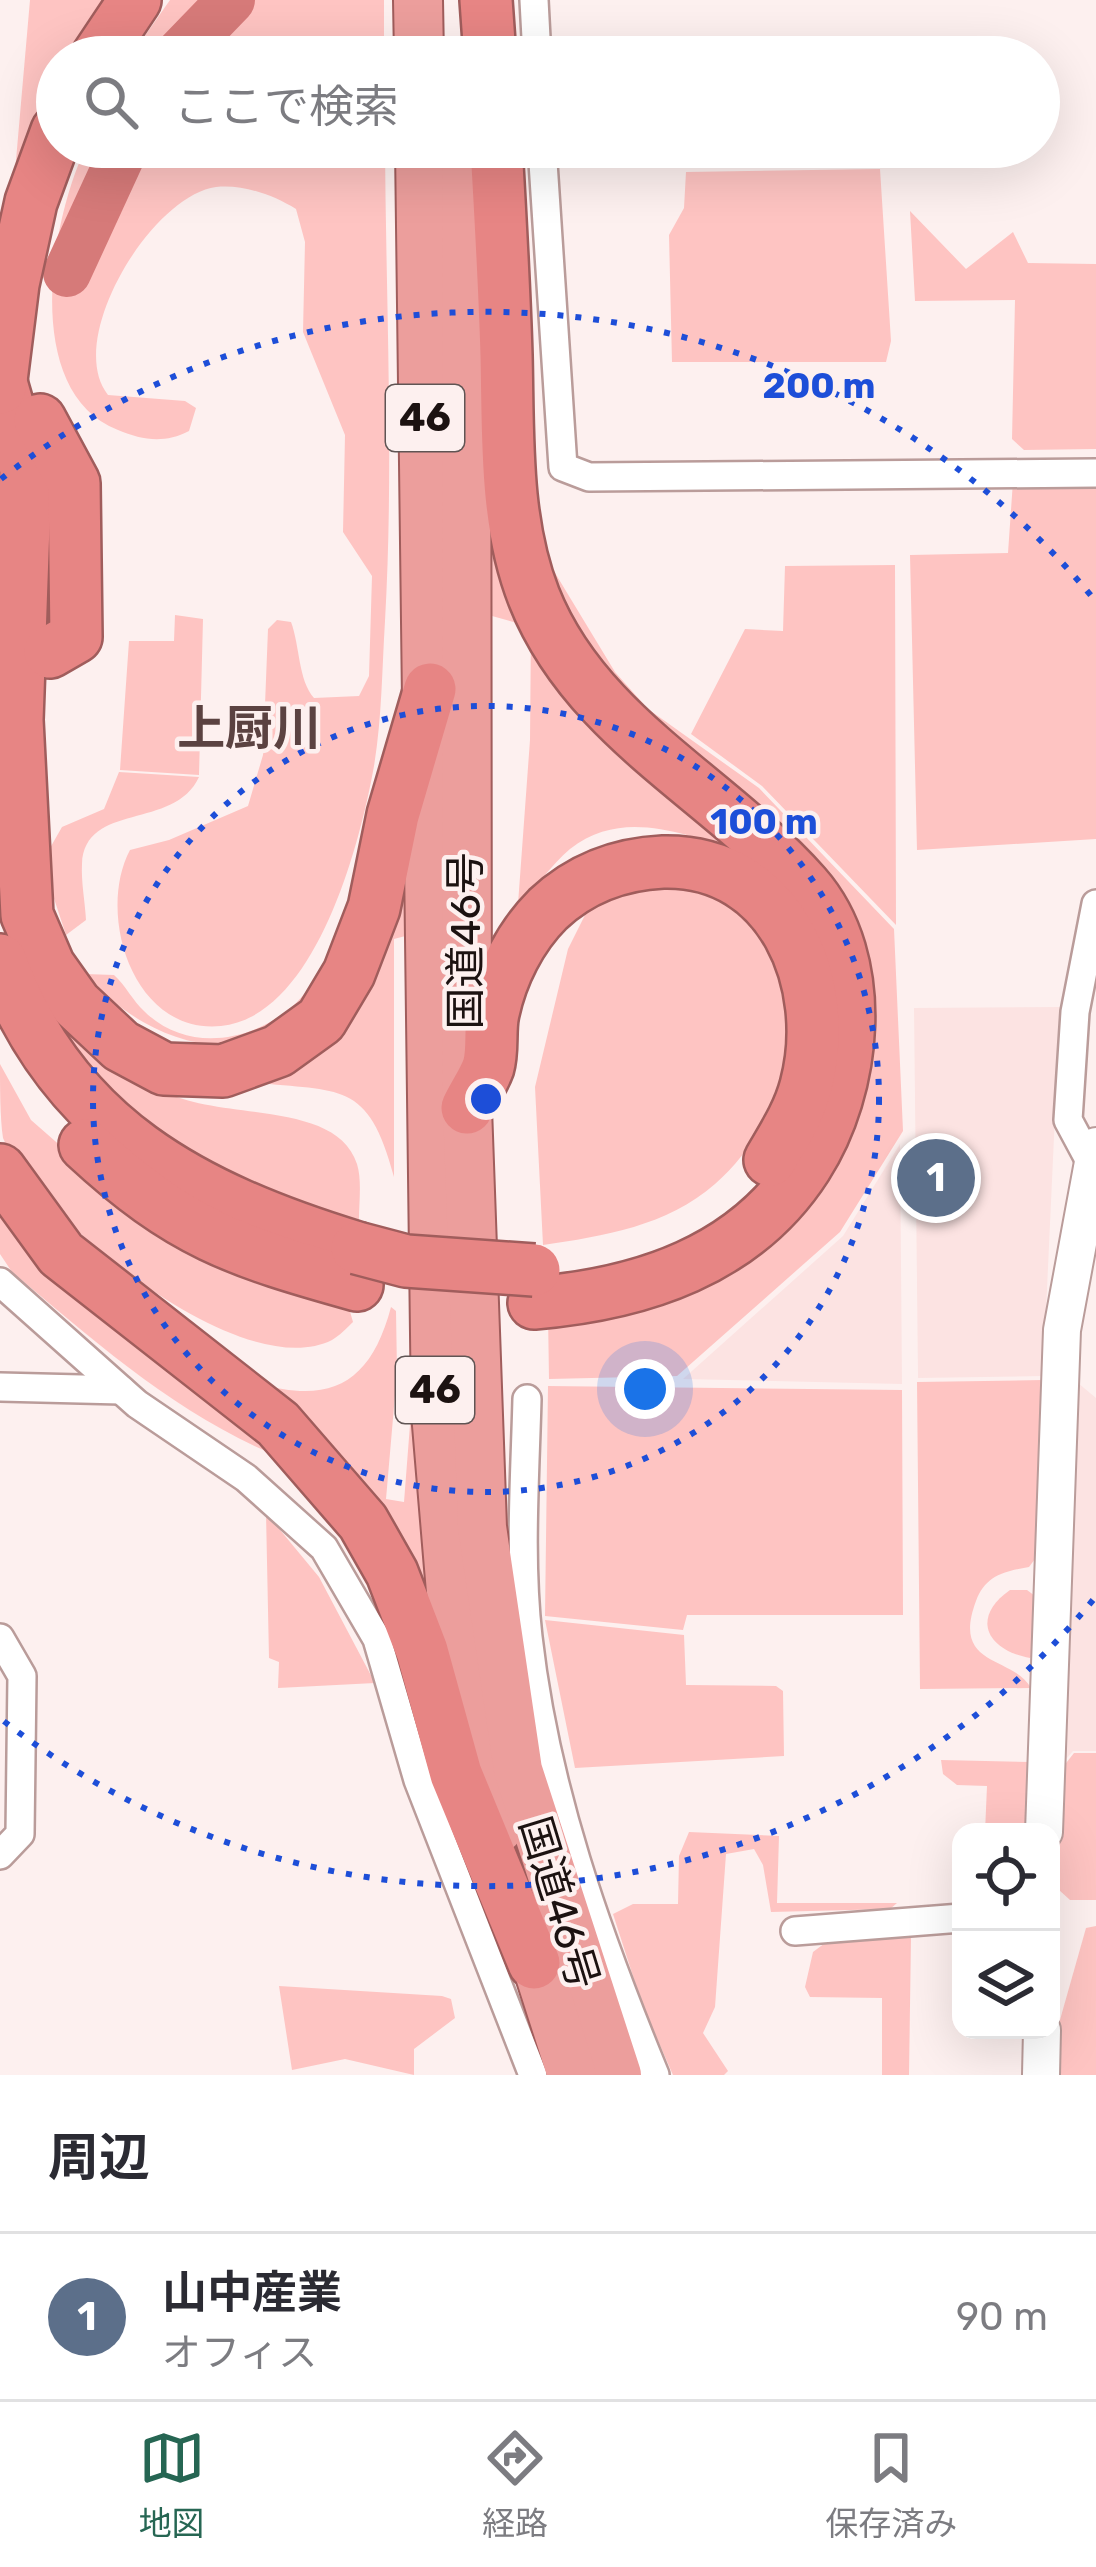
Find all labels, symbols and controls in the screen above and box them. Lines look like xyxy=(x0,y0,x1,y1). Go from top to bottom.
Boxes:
search box xyxy=(36,36,1060,168)
icon: search xyxy=(78,69,144,135)
text: ここで検索 xyxy=(174,80,399,133)
text: 200 m xyxy=(762,364,876,407)
road number: 46 xyxy=(386,385,464,451)
district label: 上厨川 xyxy=(177,700,321,757)
text: 100 m xyxy=(710,800,818,843)
street label: 国道46号 xyxy=(441,852,491,1030)
centre of rings xyxy=(465,1078,507,1120)
pin: 1 xyxy=(897,1133,975,1223)
road number: 46 xyxy=(396,1357,474,1423)
your location xyxy=(615,1359,675,1419)
street label: 国道46号 xyxy=(509,1811,609,1995)
map controls xyxy=(952,1823,1060,2039)
button: locate xyxy=(952,1823,1060,1931)
button: layers xyxy=(952,1931,1060,2039)
text: 周辺 xyxy=(48,2127,150,2188)
text: 山中産業 xyxy=(162,2266,342,2319)
text: 1 xyxy=(77,2294,97,2340)
text: 90 m xyxy=(956,2294,1048,2340)
text: オフィス xyxy=(162,2330,317,2376)
tab: 地図 xyxy=(139,2425,205,2545)
tab: 経路 xyxy=(482,2425,548,2545)
tab: 保存済み xyxy=(825,2425,957,2545)

